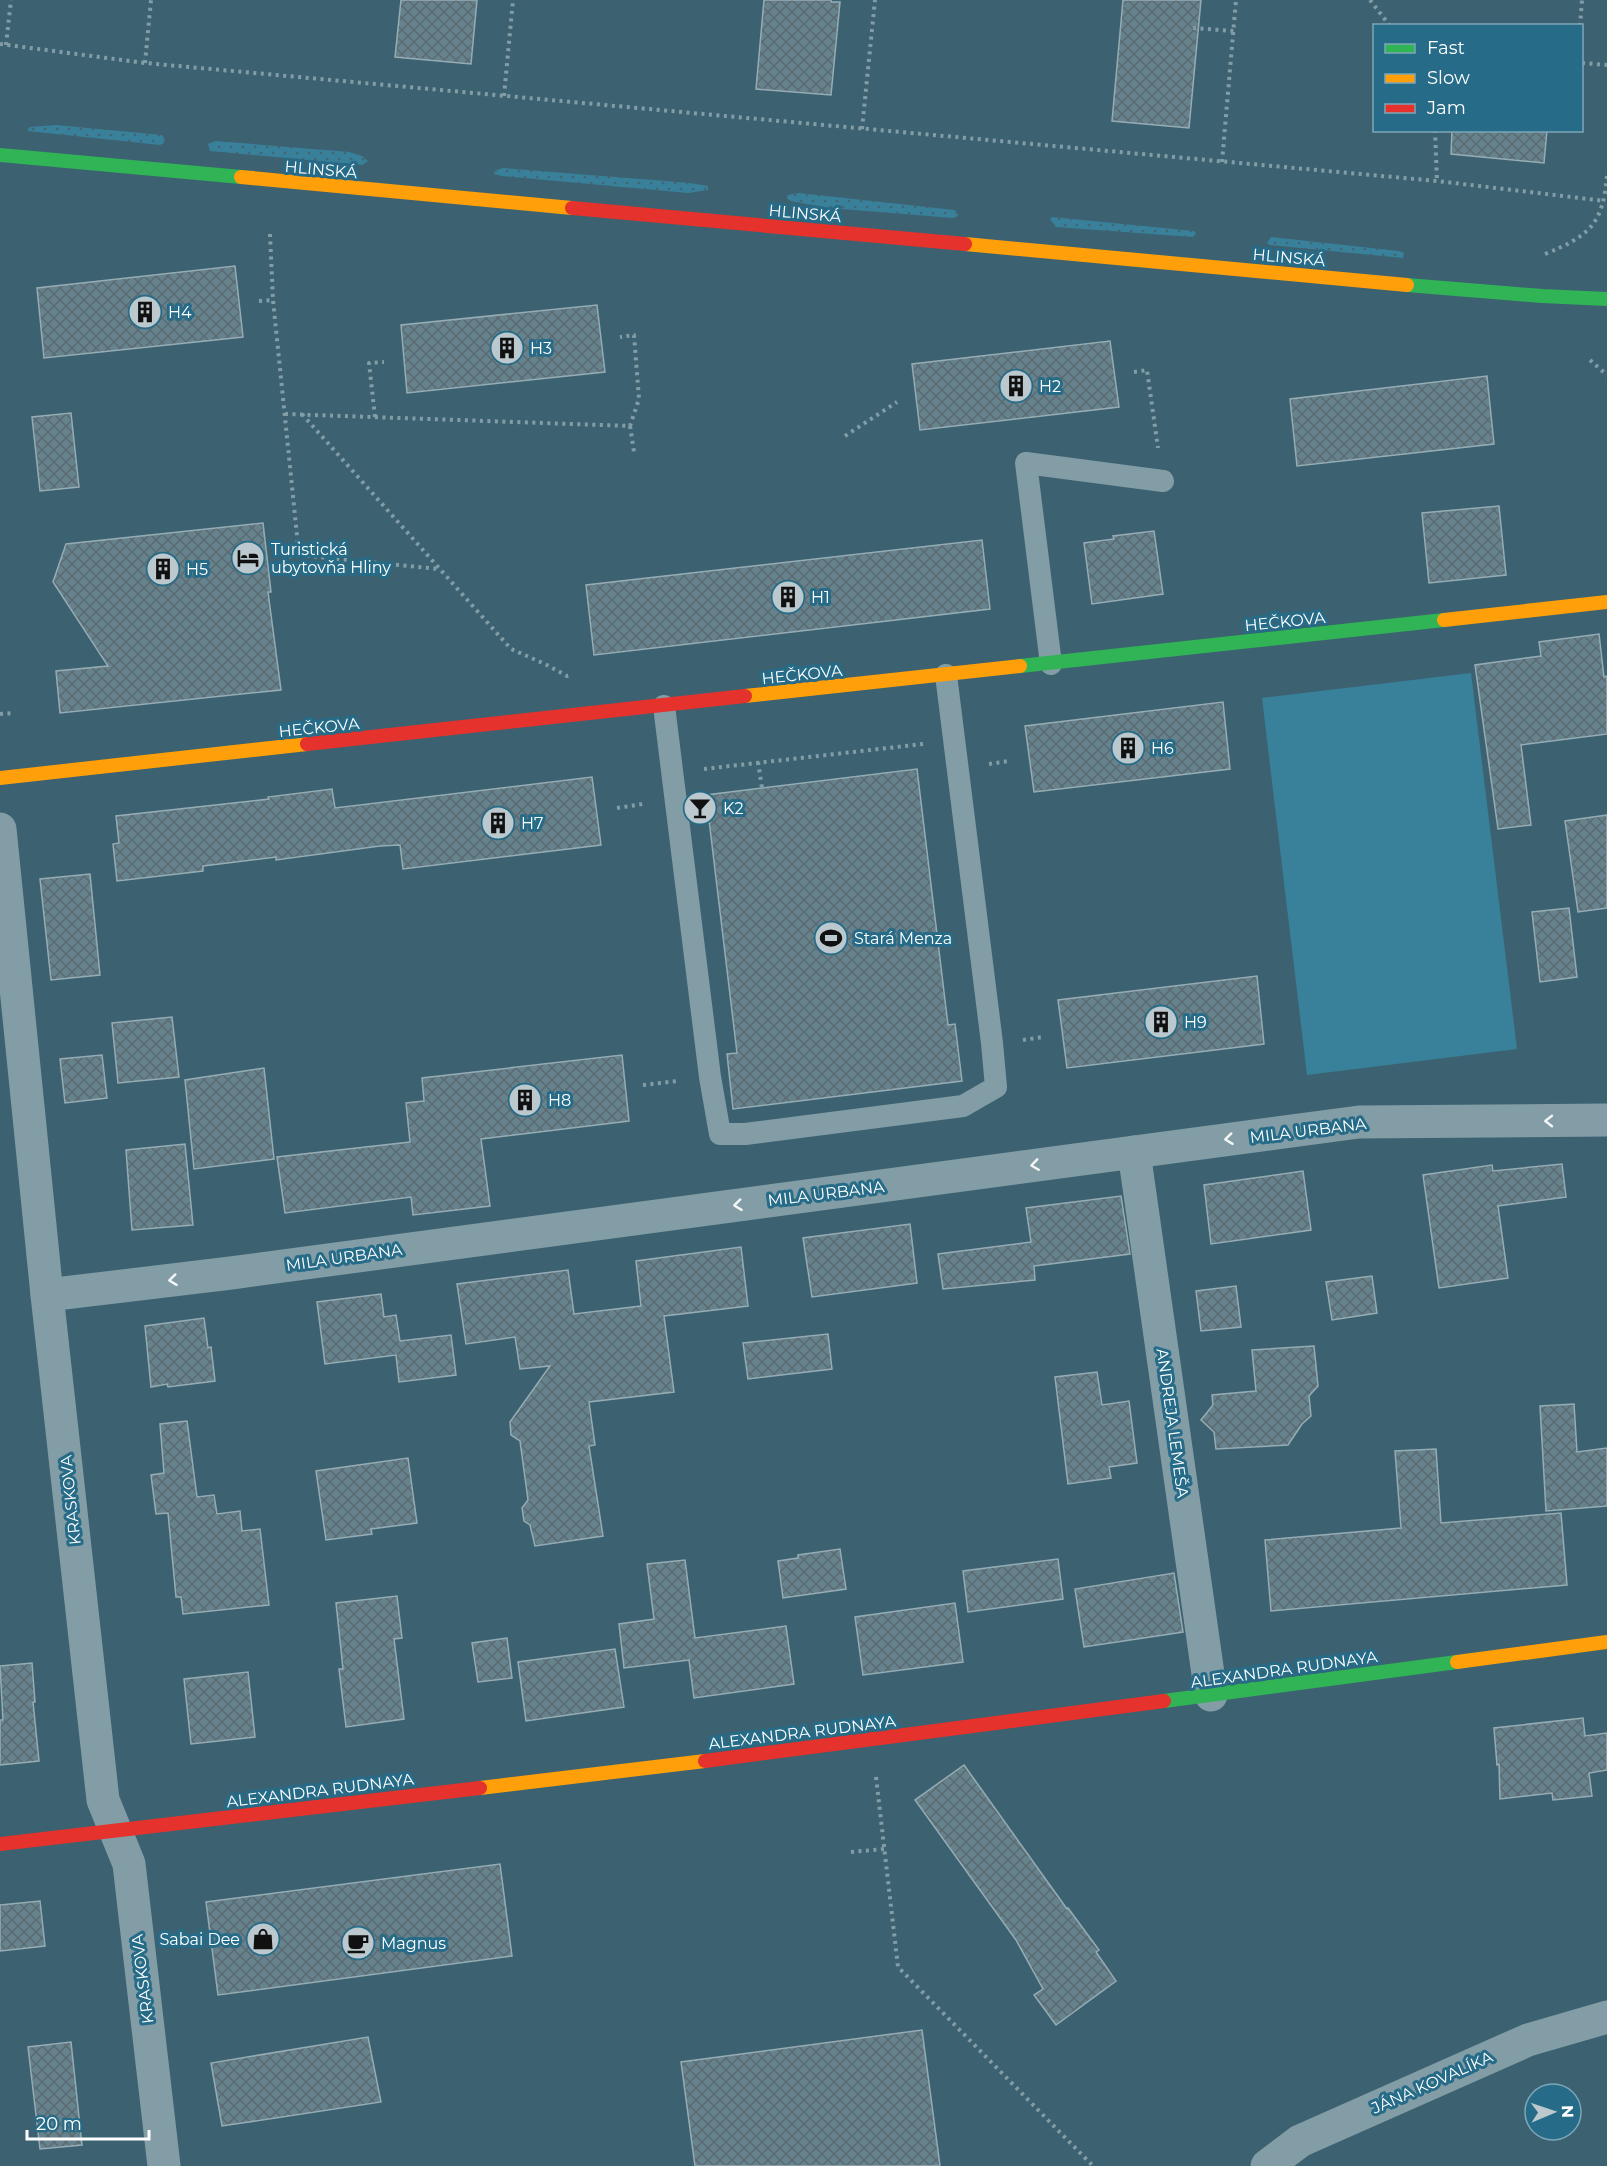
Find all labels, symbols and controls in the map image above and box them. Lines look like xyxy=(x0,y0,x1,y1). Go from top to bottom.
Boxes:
legend xyxy=(1373,24,1583,132)
text: Fast xyxy=(1427,37,1465,59)
text: Slow xyxy=(1427,67,1470,89)
text: Jam xyxy=(1426,97,1466,119)
street label: HLINSKÁ xyxy=(284,157,358,182)
street label: HLINSKÁ xyxy=(768,201,842,226)
street label: HLINSKÁ xyxy=(1252,245,1326,270)
building icon: H4 xyxy=(127,294,163,330)
place label: H4 xyxy=(168,303,192,322)
building icon: H3 xyxy=(489,330,525,366)
place label: H3 xyxy=(530,339,552,358)
building icon: H2 xyxy=(998,368,1034,404)
place label: H2 xyxy=(1039,377,1061,396)
hotel icon: Turistická ubytovňa Hliny xyxy=(230,540,266,576)
place label: Turistická ubytovňa Hliny xyxy=(271,540,391,577)
building icon: H5 xyxy=(145,551,181,587)
place label: H5 xyxy=(186,560,208,579)
building icon: H1 xyxy=(770,579,806,615)
place label: H1 xyxy=(811,588,830,607)
street label: HEČKOVA xyxy=(1244,608,1327,635)
street label: HEČKOVA xyxy=(761,661,844,688)
street label: HEČKOVA xyxy=(278,714,361,741)
building icon: H6 xyxy=(1110,730,1146,766)
place label: H6 xyxy=(1151,739,1174,758)
bar icon: K2 xyxy=(682,790,718,826)
place label: K2 xyxy=(723,799,743,818)
building icon: H7 xyxy=(480,805,516,841)
place label: H7 xyxy=(521,814,543,833)
sports icon: Stará Menza xyxy=(813,920,849,956)
place label: Stará Menza xyxy=(854,929,952,948)
building icon: H9 xyxy=(1143,1004,1179,1040)
place label: H9 xyxy=(1184,1013,1207,1032)
building icon: H8 xyxy=(507,1082,543,1118)
place label: H8 xyxy=(548,1091,571,1110)
street label: MILA URBANA xyxy=(1249,1114,1368,1147)
one-way arrow xyxy=(1544,1115,1553,1127)
one-way arrow xyxy=(1224,1132,1233,1145)
one-way arrow xyxy=(1031,1159,1040,1171)
street label: MILA URBANA xyxy=(767,1177,886,1210)
one-way arrow xyxy=(733,1198,743,1210)
street label: MILA URBANA xyxy=(285,1240,404,1275)
one-way arrow xyxy=(169,1273,178,1285)
street label: ANDREJA LEMEŠA xyxy=(1153,1347,1192,1500)
street label: KRASKOVA xyxy=(56,1454,85,1546)
street label: ALEXANDRA RUDNAYA xyxy=(1189,1647,1379,1692)
street label: ALEXANDRA RUDNAYA xyxy=(707,1712,897,1753)
street label: ALEXANDRA RUDNAYA xyxy=(225,1770,415,1811)
shop icon: Sabai Dee xyxy=(245,1921,281,1957)
cafe icon: Magnus xyxy=(340,1925,376,1961)
place label: Sabai Dee xyxy=(159,1930,240,1949)
street label: KRASKOVA xyxy=(128,1933,157,2025)
place label: Magnus xyxy=(381,1934,446,1953)
street label: JÁNA KOVALÍKA xyxy=(1368,2047,1496,2118)
north arrow xyxy=(1523,2082,1583,2142)
scale bar xyxy=(27,2103,148,2141)
text: N xyxy=(1558,2105,1577,2118)
text: 20 m xyxy=(36,2113,82,2135)

